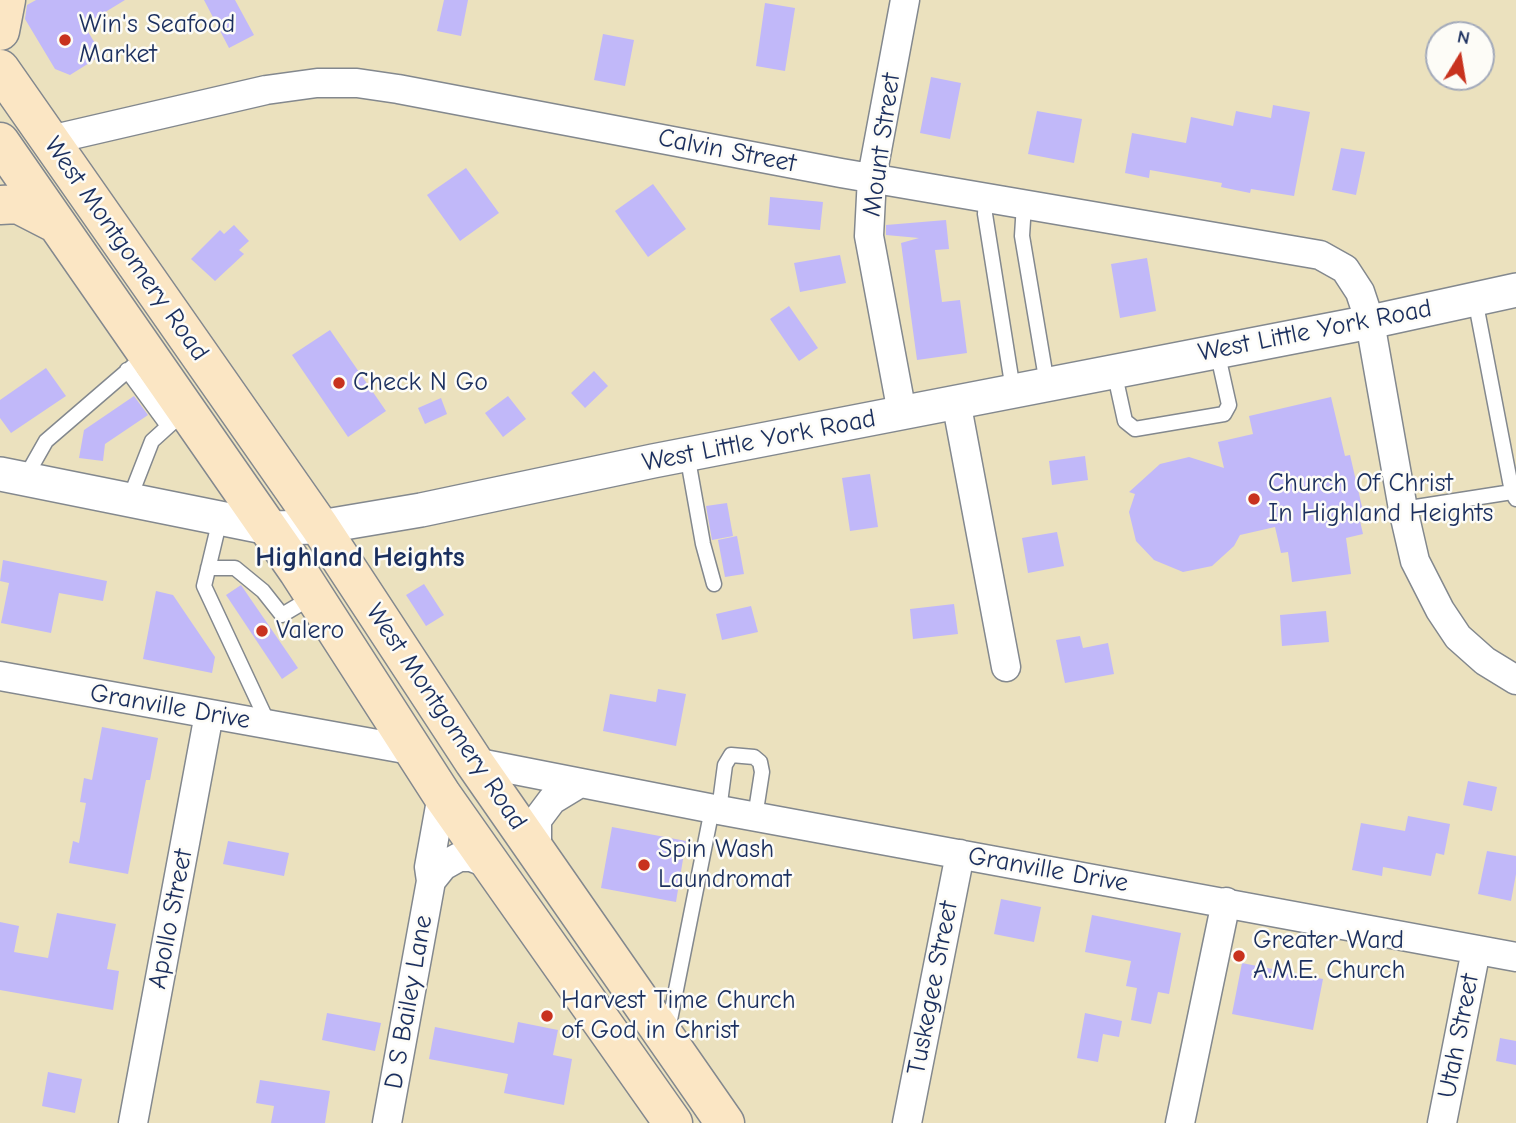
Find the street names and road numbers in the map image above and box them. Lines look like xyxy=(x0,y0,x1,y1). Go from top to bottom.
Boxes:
street label: Mount Street xyxy=(857,71,907,219)
street label: Calvin Street xyxy=(655,122,799,180)
street label: West Montgomery Road xyxy=(37,131,215,367)
street label: West Little York Road xyxy=(1196,293,1434,369)
street label: West Little York Road xyxy=(640,403,878,479)
street label: West Montgomery Road xyxy=(359,598,533,836)
street label: Granville Drive xyxy=(87,678,253,736)
street label: Granville Drive xyxy=(965,841,1131,899)
street label: Apollo Street xyxy=(142,847,200,991)
street label: Tuskegee Street xyxy=(901,898,965,1078)
street label: D S Bailey Lane xyxy=(378,913,440,1091)
street label: Utah Street xyxy=(1432,971,1486,1101)

